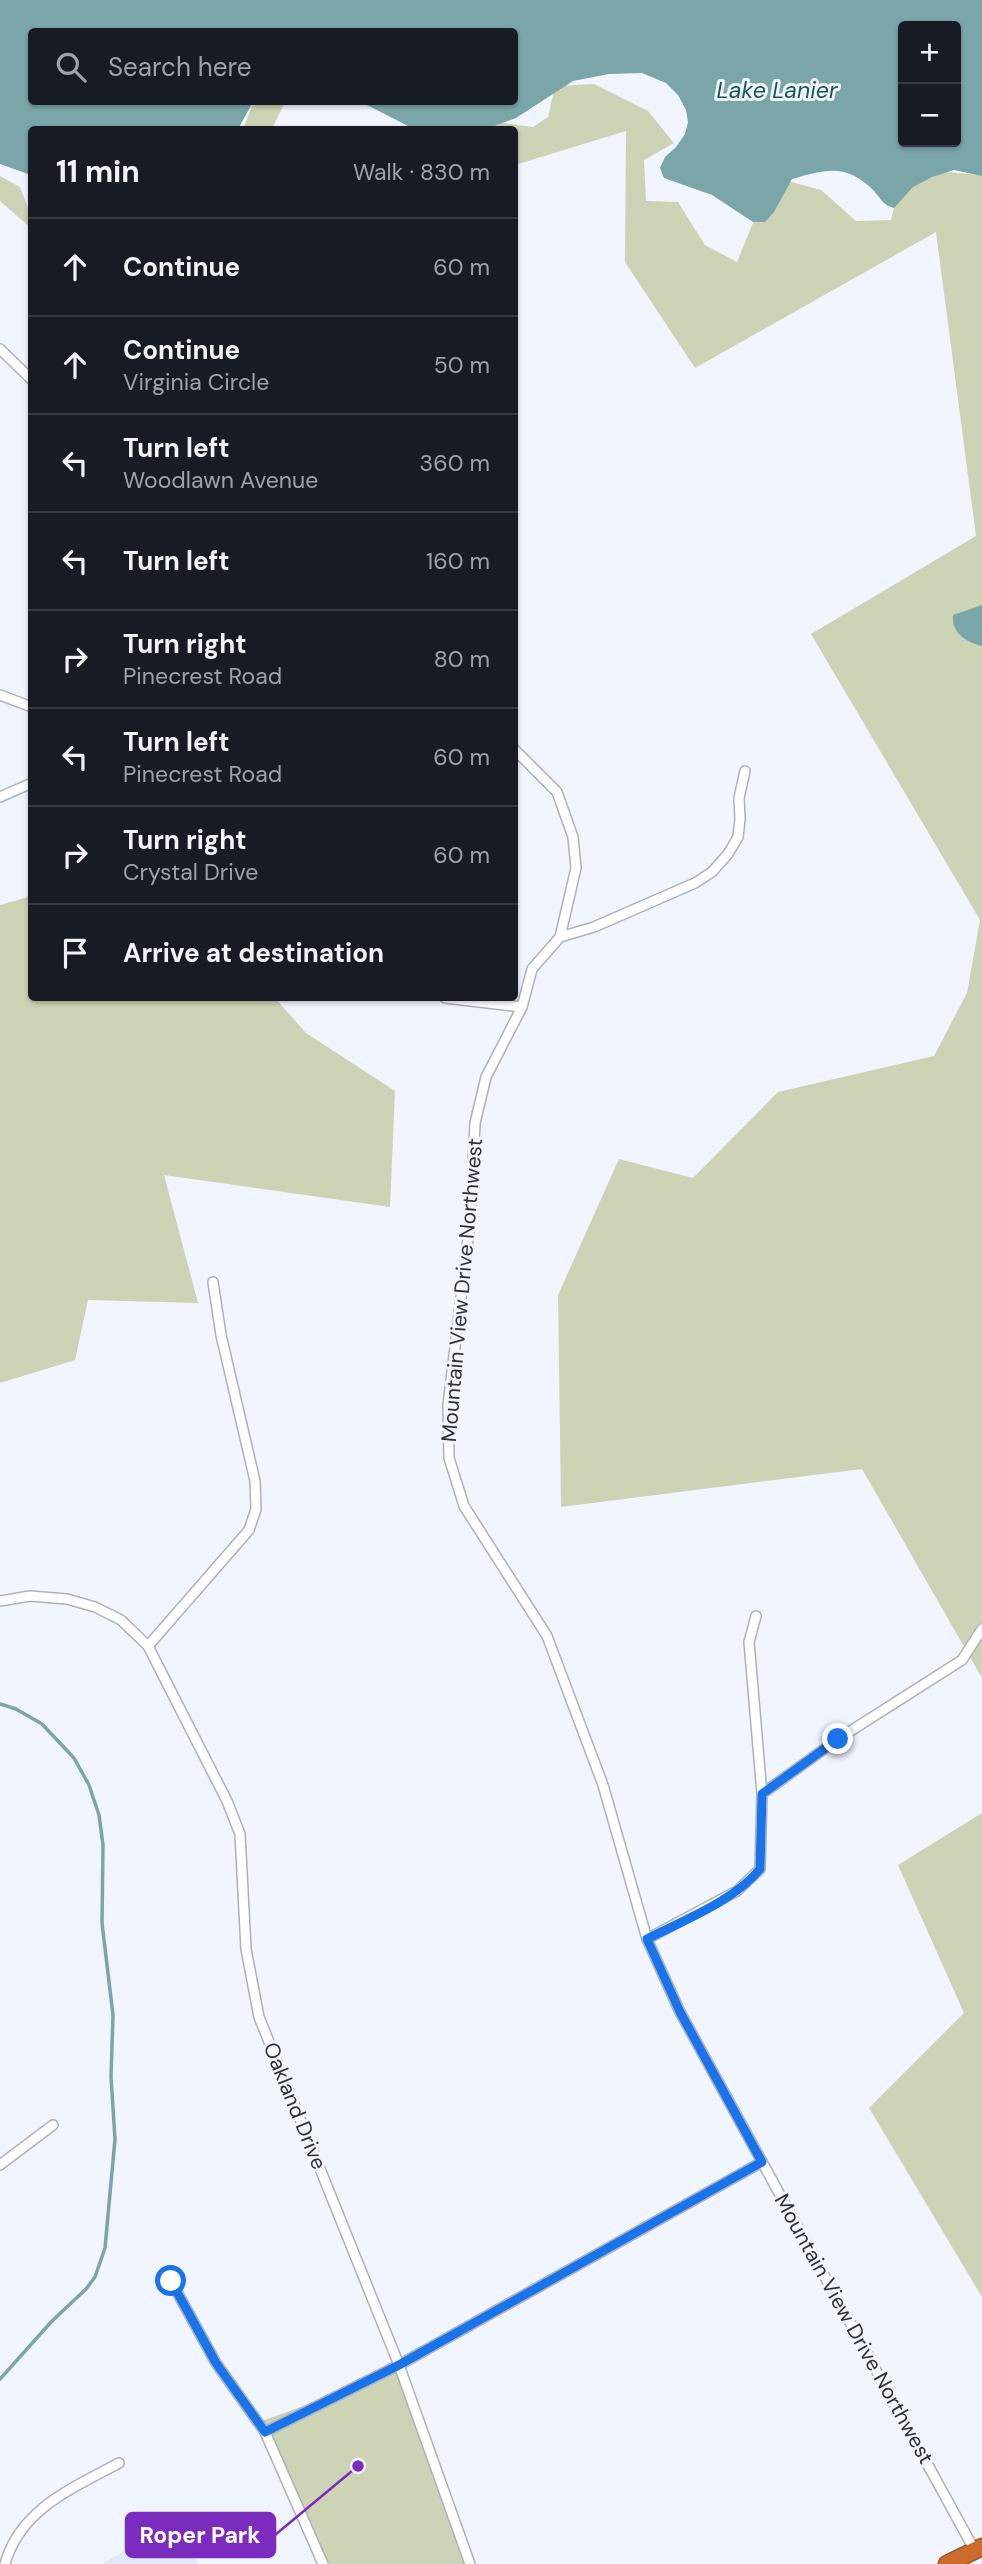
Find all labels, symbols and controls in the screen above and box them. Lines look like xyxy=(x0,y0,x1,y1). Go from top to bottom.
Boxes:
map controls xyxy=(898,21,961,147)
button: + xyxy=(898,21,961,84)
search box xyxy=(28,28,518,105)
icon: search xyxy=(52,48,90,86)
text: Search here xyxy=(108,50,251,84)
water label: Lake Lanier xyxy=(717,75,839,105)
button: − xyxy=(898,84,961,147)
text: 11 min xyxy=(56,152,140,191)
text: Walk · 830 m xyxy=(353,157,490,187)
icon: ahead xyxy=(56,248,94,286)
text: Continue xyxy=(123,250,240,284)
text: 60 m xyxy=(433,252,490,282)
text: Continue xyxy=(123,333,240,367)
icon: ahead xyxy=(56,346,94,384)
text: 50 m xyxy=(434,350,490,380)
text: Virginia Circle xyxy=(123,367,269,397)
text: Turn left xyxy=(123,431,230,465)
icon: left xyxy=(56,444,94,482)
text: 360 m xyxy=(420,448,490,478)
text: Woodlawn Avenue xyxy=(123,465,318,495)
icon: left xyxy=(56,542,94,580)
text: Turn left xyxy=(123,544,230,578)
text: 160 m xyxy=(426,546,490,576)
text: Turn right xyxy=(123,627,247,661)
icon: right xyxy=(56,640,94,678)
text: 80 m xyxy=(434,644,490,674)
text: Pinecrest Road xyxy=(123,661,282,691)
text: Turn left xyxy=(123,725,230,759)
icon: left xyxy=(56,738,94,776)
text: 60 m xyxy=(433,742,490,772)
text: Pinecrest Road xyxy=(123,759,282,789)
text: Turn right xyxy=(123,823,247,857)
icon: right xyxy=(56,836,94,874)
text: 60 m xyxy=(433,840,490,870)
text: Crystal Drive xyxy=(123,857,258,887)
icon: arrive xyxy=(56,934,94,972)
text: Arrive at destination xyxy=(123,936,384,970)
street label: Mountain View Drive Northwest xyxy=(435,1137,489,1443)
route end xyxy=(822,1723,853,1754)
street label: Oakland Drive xyxy=(257,2038,333,2174)
street label: Mountain View Drive Northwest xyxy=(768,2189,940,2469)
route start xyxy=(155,2265,186,2296)
callout: Roper Park xyxy=(126,2513,275,2557)
text: Roper Park xyxy=(139,2520,261,2550)

